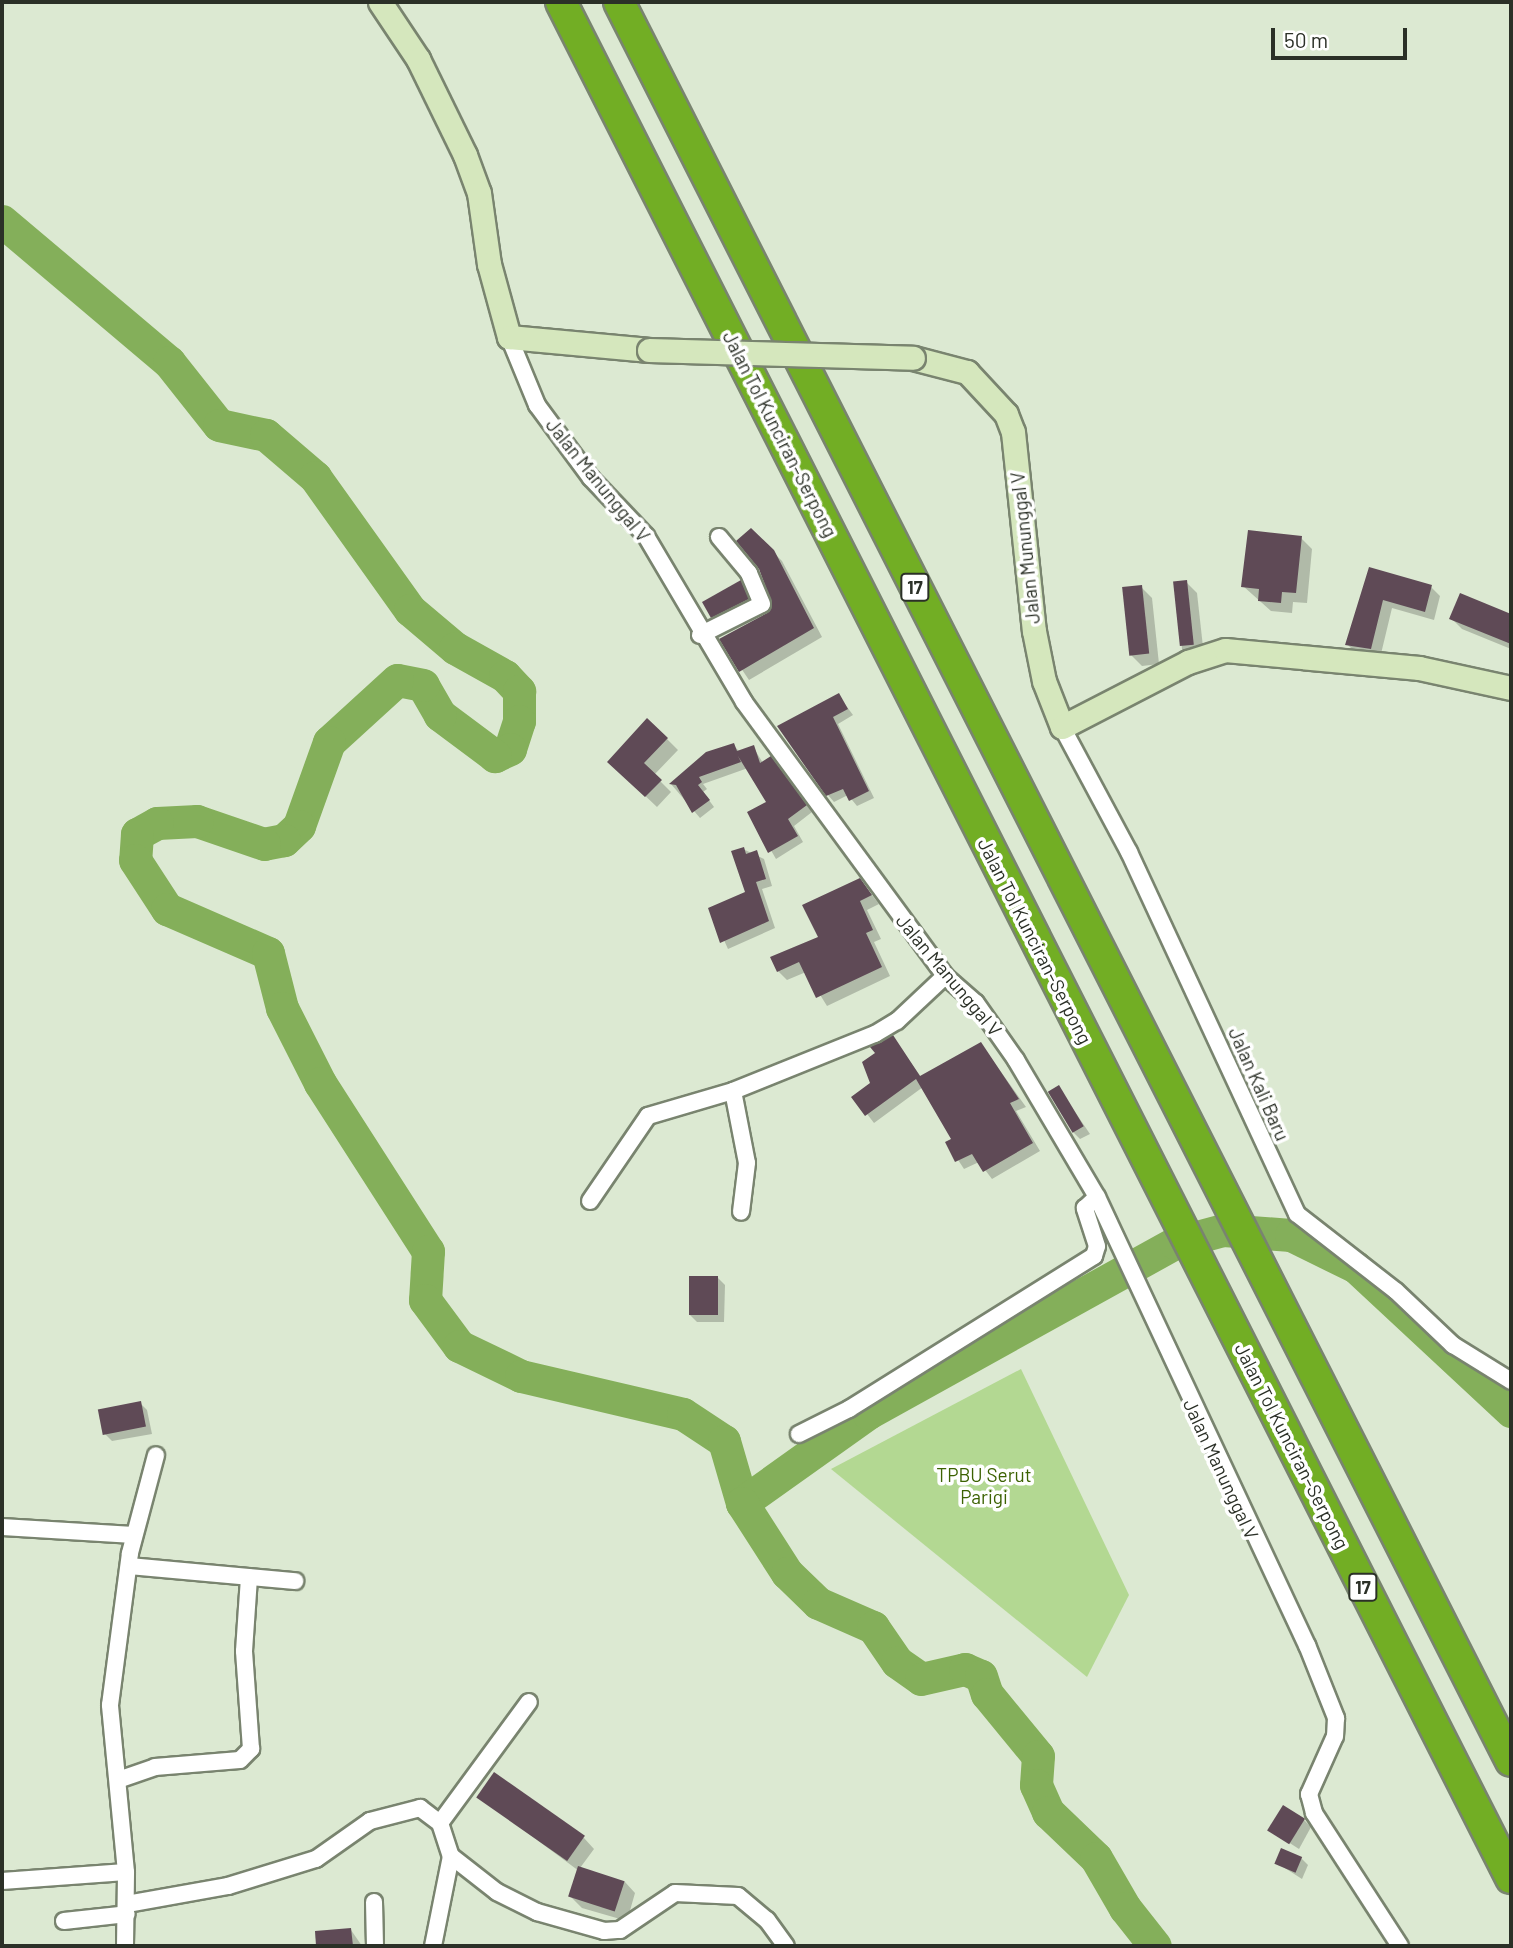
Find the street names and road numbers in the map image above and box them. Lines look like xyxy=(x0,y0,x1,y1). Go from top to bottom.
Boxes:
street label: Jalan Tol Kunciran–Serpong xyxy=(718,327,842,541)
street label: Jalan Manunggal V xyxy=(541,414,655,546)
street label: Jalan Mununggal V xyxy=(1006,471,1044,625)
road number: 17 xyxy=(899,572,931,602)
street label: Jalan Tol Kunciran–Serpong xyxy=(973,834,1097,1048)
street label: Jalan Manunggal V xyxy=(891,909,1007,1041)
street label: Jalan Kali Baru xyxy=(1224,1024,1294,1144)
street label: Jalan Tol Kunciran–Serpong xyxy=(1230,1339,1354,1553)
street label: Jalan Manunggal V xyxy=(1179,1395,1263,1543)
road number: 17 xyxy=(1347,1572,1379,1602)

